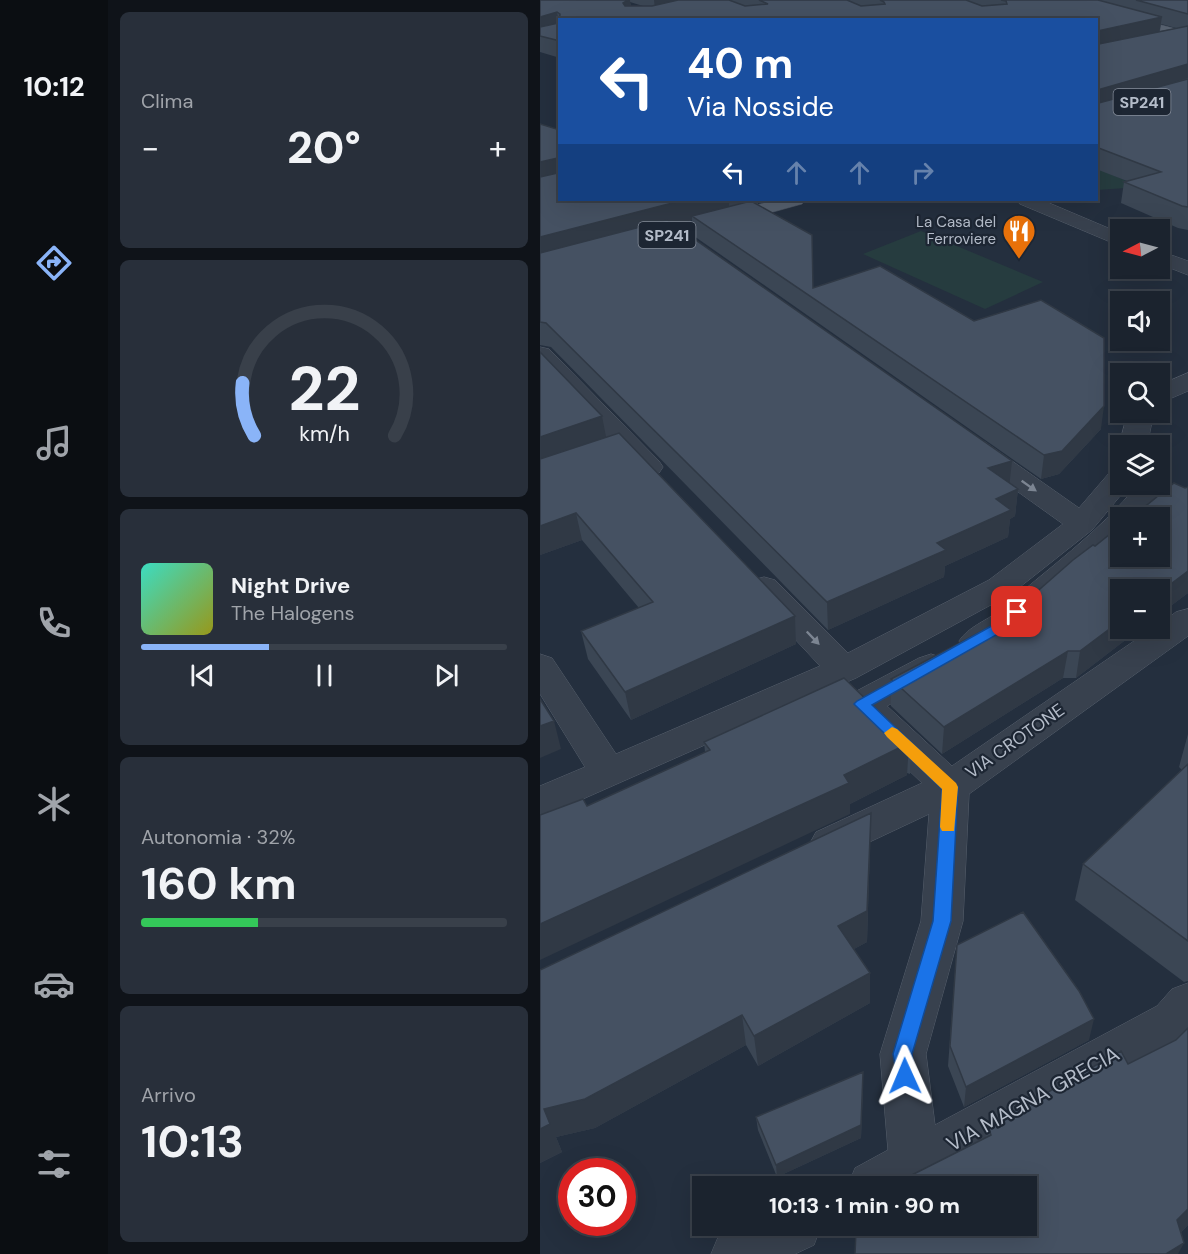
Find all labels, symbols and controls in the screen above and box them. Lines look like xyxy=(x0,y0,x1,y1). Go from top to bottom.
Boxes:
text: 40 m xyxy=(687,36,793,91)
icon: left xyxy=(588,42,666,120)
text: 10:12 xyxy=(23,69,85,104)
text: Clima xyxy=(141,88,193,114)
text: Via Nosside xyxy=(687,89,834,124)
road number: SP241 xyxy=(1114,89,1170,115)
text: 20° xyxy=(287,118,361,177)
text: − xyxy=(141,126,159,169)
text: + xyxy=(489,126,507,169)
icon: left xyxy=(717,156,750,189)
icon: ahead xyxy=(780,156,813,189)
icon: ahead xyxy=(843,156,876,189)
icon: right xyxy=(906,156,939,189)
place label: La Casa del Ferroviere xyxy=(916,212,996,249)
restaurant icon: La Casa del Ferroviere xyxy=(1001,213,1037,260)
north arrow xyxy=(1110,219,1170,279)
map controls xyxy=(1110,219,1170,639)
road number: SP241 xyxy=(638,222,696,248)
icon: directions xyxy=(33,242,75,284)
button: sound xyxy=(1110,291,1170,351)
text: 22 xyxy=(288,348,360,429)
button: search xyxy=(1110,363,1170,423)
text: km/h xyxy=(299,420,349,448)
icon: music xyxy=(33,422,75,464)
button: layers xyxy=(1110,435,1170,495)
one-way arrow xyxy=(1020,480,1036,492)
button: + xyxy=(1110,507,1170,567)
text: Night Drive xyxy=(231,571,350,600)
button: − xyxy=(1110,579,1170,639)
pin xyxy=(991,586,1042,637)
icon: arrive xyxy=(1000,595,1033,628)
text: The Halogens xyxy=(231,600,354,626)
icon: phone xyxy=(33,602,75,644)
one-way arrow xyxy=(806,631,820,646)
icon: previous xyxy=(186,659,219,692)
icon: pause xyxy=(308,659,341,692)
icon: next xyxy=(430,659,463,692)
street label: VIA CROTONE xyxy=(961,698,1069,784)
icon: climate xyxy=(33,783,75,825)
text: Autonomia · 32% xyxy=(141,824,295,850)
text: 160 km xyxy=(141,854,297,913)
icon: car xyxy=(33,963,75,1005)
street label: VIA MAGNA GRECIA xyxy=(942,1040,1124,1158)
position arrow xyxy=(873,1044,937,1108)
text: Arrivo xyxy=(141,1082,196,1108)
text: 10:13 xyxy=(141,1112,244,1171)
icon: filters xyxy=(33,1143,75,1185)
speed limit sign: 30 xyxy=(558,1158,636,1236)
text: 10:13 · 1 min · 90 m xyxy=(769,1191,960,1220)

